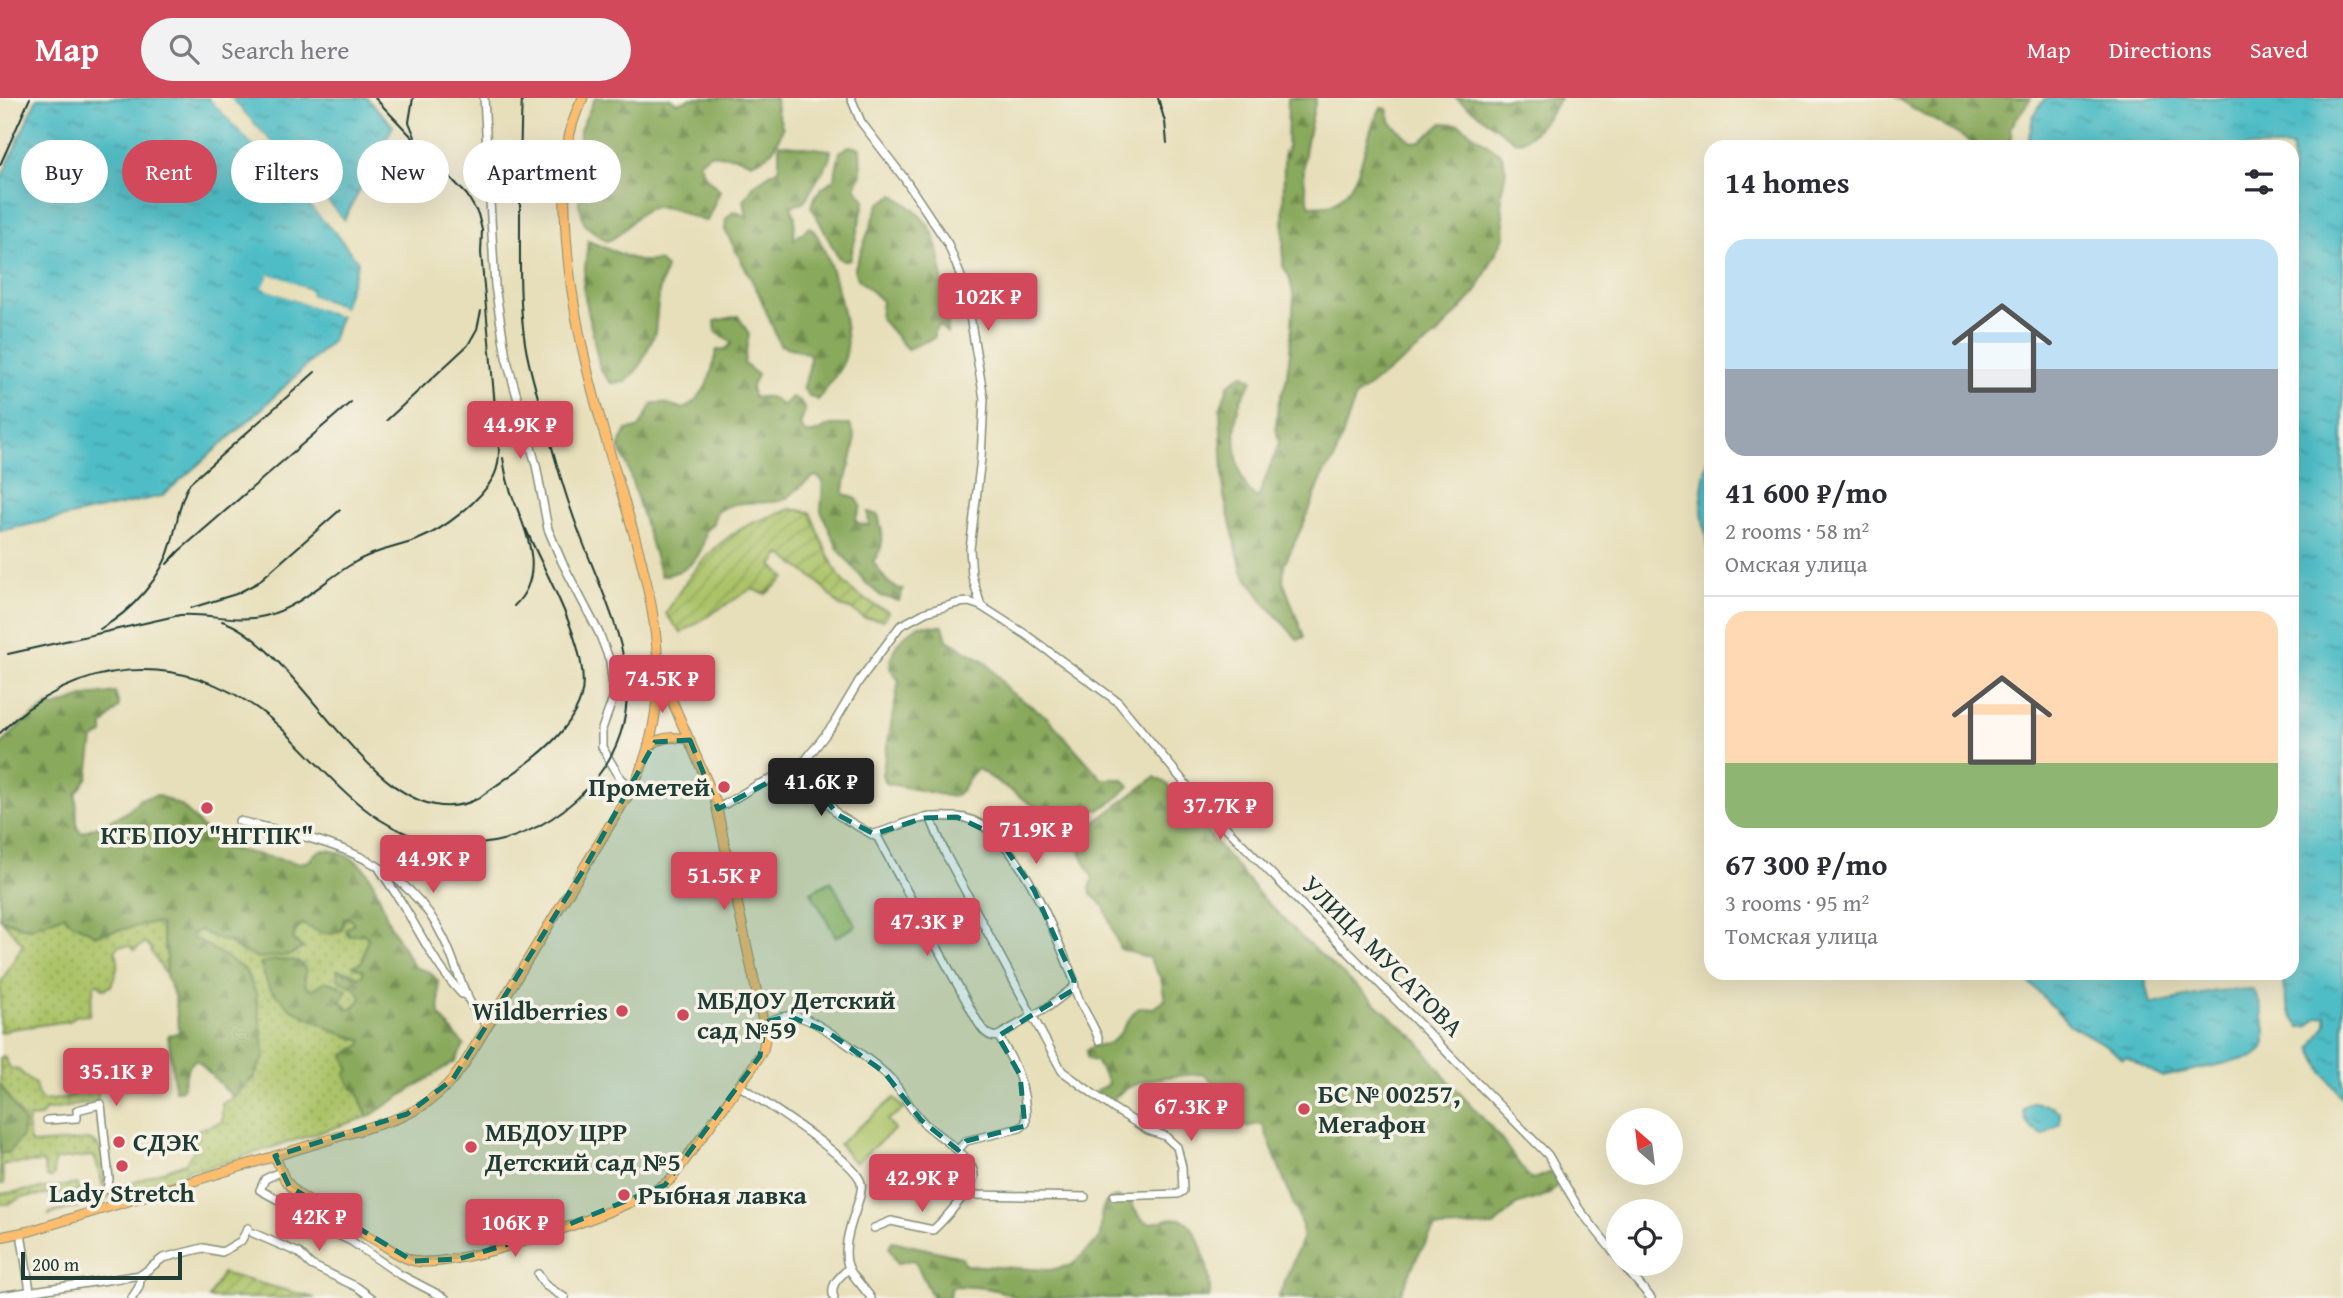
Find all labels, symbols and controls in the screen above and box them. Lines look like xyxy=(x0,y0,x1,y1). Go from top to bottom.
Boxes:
search box xyxy=(141,18,631,81)
text: Map xyxy=(35,25,99,73)
icon: search xyxy=(165,30,203,68)
text: Search here xyxy=(221,30,349,69)
text: Map xyxy=(2027,32,2071,67)
text: Directions xyxy=(2109,32,2212,67)
text: Saved xyxy=(2250,32,2308,67)
chip: Buy xyxy=(21,140,108,203)
chip: Rent xyxy=(122,140,217,203)
chip: Filters xyxy=(231,140,343,203)
chip: New xyxy=(357,140,449,203)
chip: Apartment xyxy=(463,140,621,203)
text: 14 homes xyxy=(1725,160,1850,204)
icon: filters xyxy=(2240,163,2278,201)
pin: 102K ₽ xyxy=(931,274,1045,333)
text: 102K ₽ xyxy=(954,279,1022,312)
icon: home xyxy=(1939,285,2065,411)
pin: 44.9K ₽ xyxy=(455,402,585,461)
text: 44.9K ₽ xyxy=(483,407,557,440)
text: 41 600 ₽/mo xyxy=(1725,470,1888,514)
text: 2 rooms · 58 m² xyxy=(1725,514,1869,547)
text: Омская улица xyxy=(1725,547,1867,580)
pin: 74.5K ₽ xyxy=(597,656,727,715)
icon: home xyxy=(1939,657,2065,783)
text: 74.5K ₽ xyxy=(625,661,699,694)
pin: 41.6K ₽ xyxy=(756,758,886,818)
text: 41.6K ₽ xyxy=(784,764,858,797)
place label: Прометей xyxy=(589,767,710,806)
marker: Прометей xyxy=(716,779,732,795)
pin: 37.7K ₽ xyxy=(1155,782,1285,842)
text: 37.7K ₽ xyxy=(1183,788,1257,821)
marker: КГБ ПОУ "НГГПК" xyxy=(199,800,215,816)
pin: 71.9K ₽ xyxy=(971,806,1101,866)
text: 71.9K ₽ xyxy=(999,812,1073,845)
place label: КГБ ПОУ "НГГПК" xyxy=(100,815,314,854)
pin: 44.9K ₽ xyxy=(368,836,498,895)
text: 44.9K ₽ xyxy=(396,841,470,874)
text: 67 300 ₽/mo xyxy=(1725,842,1888,886)
pin: 51.5K ₽ xyxy=(659,852,789,912)
text: 51.5K ₽ xyxy=(687,858,761,891)
street label: УЛИЦА МУСАТОВА xyxy=(1293,866,1473,1046)
text: 3 rooms · 95 m² xyxy=(1725,886,1869,919)
pin: 47.3K ₽ xyxy=(862,898,992,958)
text: 47.3K ₽ xyxy=(890,904,964,937)
text: Томская улица xyxy=(1725,919,1878,952)
place label: МБДОУ Детский сад №59 xyxy=(697,980,896,1049)
place label: Wildberries xyxy=(472,991,608,1030)
marker: Wildberries xyxy=(614,1003,630,1019)
marker: МБДОУ Детский сад №59 xyxy=(675,1007,691,1023)
pin: 35.1K ₽ xyxy=(51,1048,181,1108)
text: 35.1K ₽ xyxy=(79,1054,153,1087)
place label: БС № 00257, Мегафон xyxy=(1318,1074,1460,1143)
pin: 67.3K ₽ xyxy=(1126,1084,1256,1143)
text: 67.3K ₽ xyxy=(1154,1089,1228,1122)
marker: БС № 00257, Мегафон xyxy=(1296,1101,1312,1117)
north arrow xyxy=(1606,1108,1684,1185)
map controls xyxy=(1606,1108,1683,1276)
place label: МБДОУ ЦРР Детский сад №5 xyxy=(484,1112,681,1181)
place label: СДЭК xyxy=(133,1122,200,1161)
marker: СДЭК xyxy=(111,1134,127,1150)
marker: МБДОУ ЦРР Детский сад №5 xyxy=(463,1139,479,1155)
pin: 42.9K ₽ xyxy=(857,1154,987,1214)
marker: Lady Stretch xyxy=(114,1158,130,1174)
text: 42.9K ₽ xyxy=(885,1160,959,1193)
place label: Lady Stretch xyxy=(49,1173,195,1212)
place label: Рыбная лавка xyxy=(638,1175,807,1214)
marker: Рыбная лавка xyxy=(616,1187,632,1203)
pin: 42K ₽ xyxy=(270,1194,368,1253)
text: 42K ₽ xyxy=(291,1199,347,1232)
button: locate xyxy=(1606,1199,1683,1276)
pin: 106K ₽ xyxy=(458,1200,572,1259)
text: 106K ₽ xyxy=(481,1205,549,1238)
scale bar xyxy=(21,1249,182,1281)
text: 200 m xyxy=(32,1250,79,1278)

